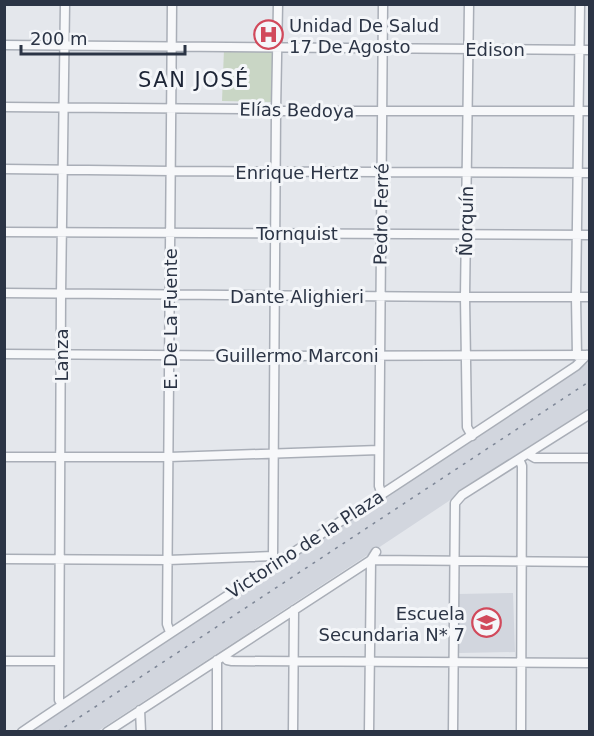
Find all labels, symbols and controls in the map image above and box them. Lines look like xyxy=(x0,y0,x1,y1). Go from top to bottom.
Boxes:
place label: Unidad De Salud 17 De Agosto xyxy=(289,15,439,57)
scale bar xyxy=(21,18,184,56)
hospital icon: Unidad De Salud 17 De Agosto xyxy=(252,19,284,51)
text: 200 m xyxy=(30,28,88,49)
street label: Edison xyxy=(465,39,525,60)
district label: SAN JOSÉ xyxy=(138,67,250,92)
street label: Elías Bedoya xyxy=(239,98,355,122)
street label: Enrique Hertz xyxy=(235,162,359,183)
street label: Pedro Ferré xyxy=(370,163,392,265)
street label: Ñorquín xyxy=(455,185,477,257)
street label: Tornquist xyxy=(255,223,338,244)
street label: E. De La Fuente xyxy=(160,248,181,390)
street label: Dante Alighieri xyxy=(230,286,364,307)
street label: Lanza xyxy=(51,329,72,381)
street label: Guillermo Marconi xyxy=(215,345,379,366)
street label: Victorino de la Plaza xyxy=(223,485,387,603)
place label: Escuela Secundaria N* 7 xyxy=(319,603,465,645)
school or university icon: Escuela Secundaria N* 7 xyxy=(470,607,502,639)

